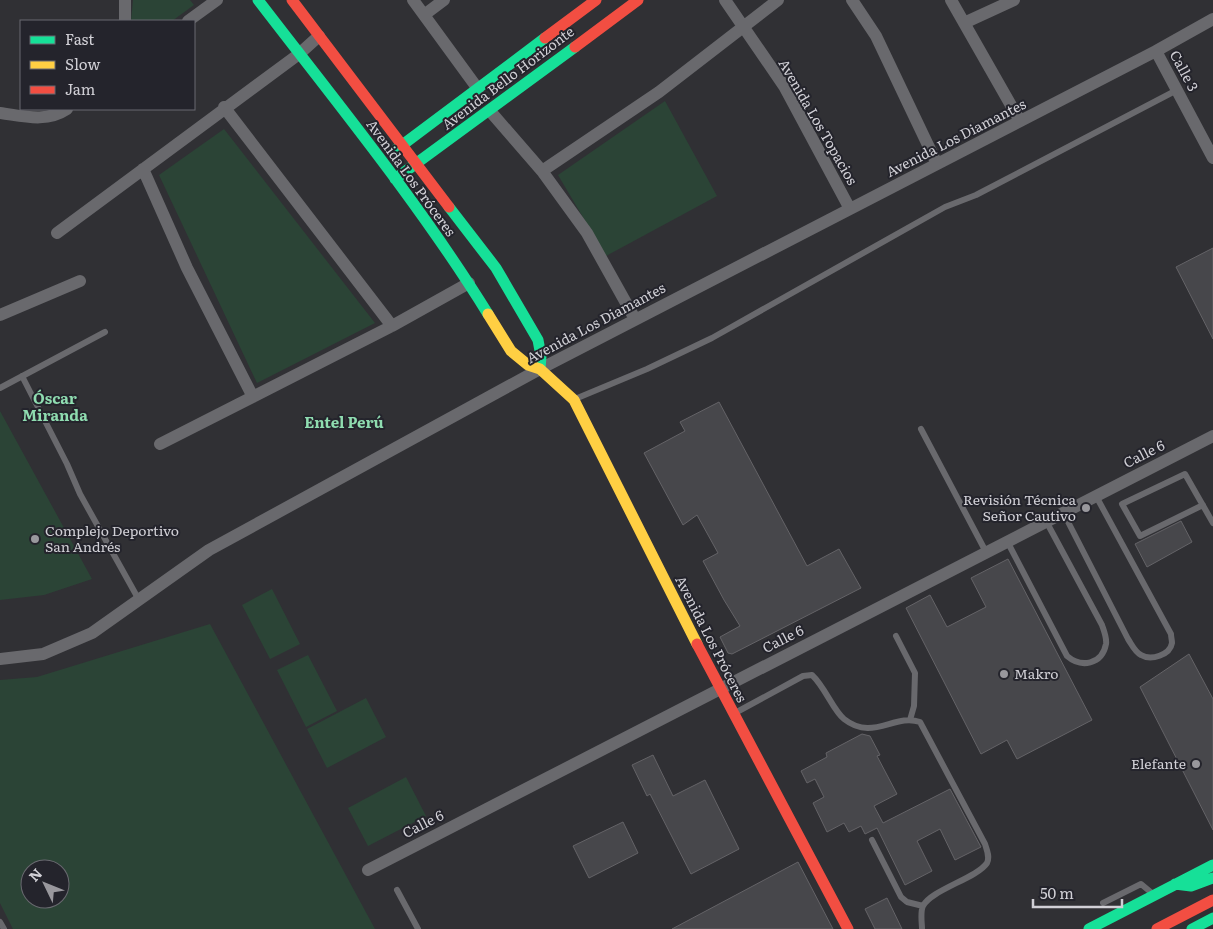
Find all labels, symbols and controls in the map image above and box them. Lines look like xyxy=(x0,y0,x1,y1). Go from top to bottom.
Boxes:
legend xyxy=(20,20,195,110)
street label: Avenida Bello Horizonte xyxy=(437,21,578,134)
text: Fast xyxy=(65,27,94,50)
street label: Calle 3 xyxy=(1166,46,1204,95)
text: Slow xyxy=(65,52,100,75)
street label: Avenida Los Topacios xyxy=(775,55,863,188)
text: Jam xyxy=(65,77,96,100)
street label: Avenida Los Diamantes xyxy=(882,93,1029,181)
street label: Avenida Los Próceres xyxy=(363,115,461,240)
street label: Avenida Los Diamantes xyxy=(523,277,668,367)
district label: Óscar Miranda xyxy=(22,386,88,426)
district label: Entel Perú xyxy=(304,410,384,433)
street label: Calle 6 xyxy=(1119,434,1168,472)
place label: Revisión Técnica Señor Cautivo xyxy=(963,489,1076,525)
marker: Revisión Técnica Señor Cautivo xyxy=(1080,502,1092,514)
place label: Complejo Deportivo San Andrés xyxy=(45,520,179,556)
marker: Complejo Deportivo San Andrés xyxy=(29,533,41,545)
street label: Avenida Los Próceres xyxy=(671,572,753,705)
street label: Calle 6 xyxy=(758,619,807,657)
place label: Makro xyxy=(1014,663,1058,683)
marker: Makro xyxy=(998,668,1010,680)
place label: Elefante xyxy=(1131,753,1186,773)
marker: Elefante xyxy=(1190,758,1202,770)
street label: Calle 6 xyxy=(398,804,447,842)
north arrow xyxy=(20,859,70,909)
text: N xyxy=(23,863,46,886)
scale bar xyxy=(1033,876,1122,908)
text: 50 m xyxy=(1040,881,1074,904)

